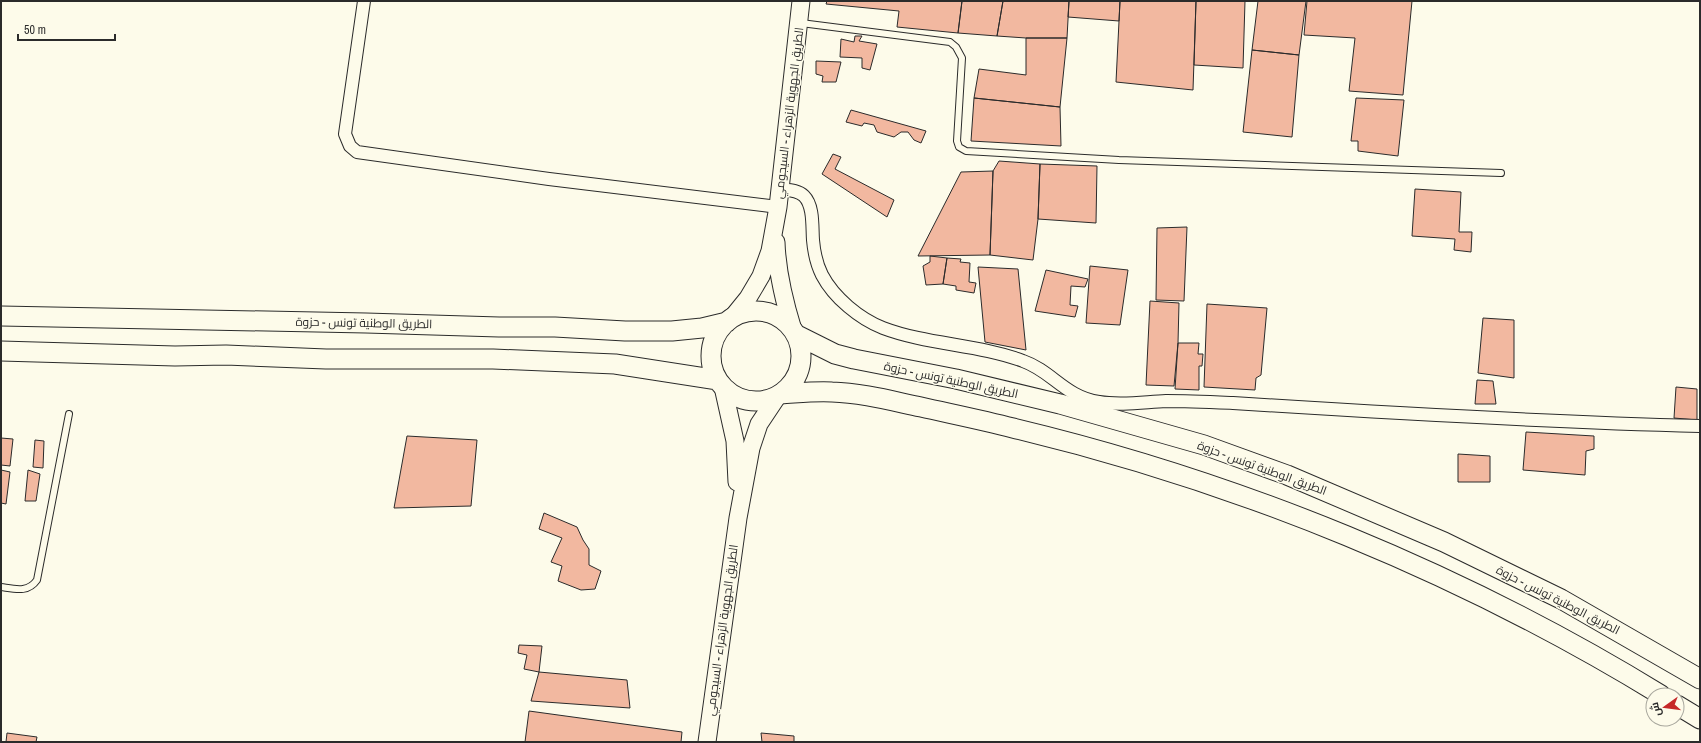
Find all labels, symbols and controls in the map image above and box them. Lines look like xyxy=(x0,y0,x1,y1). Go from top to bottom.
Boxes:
scale bar xyxy=(18,16,115,42)
text: 50 m xyxy=(24,22,46,38)
street label: الطريق الجهوية الزهراء - السيجومي xyxy=(771,26,809,200)
street label: الطريق الوطنية تونس - حزوة xyxy=(296,314,432,332)
street label: الطريق الوطنية تونس - حزوة xyxy=(882,358,1020,402)
street label: الطريق الوطنية تونس - حزوة xyxy=(1195,437,1329,499)
street label: الطريق الجهوية الزهراء - السيجومي xyxy=(702,543,744,717)
street label: الطريق الوطنية تونس - حزوة xyxy=(1493,562,1623,638)
north arrow xyxy=(1645,687,1685,727)
text: ش xyxy=(1647,701,1664,718)

